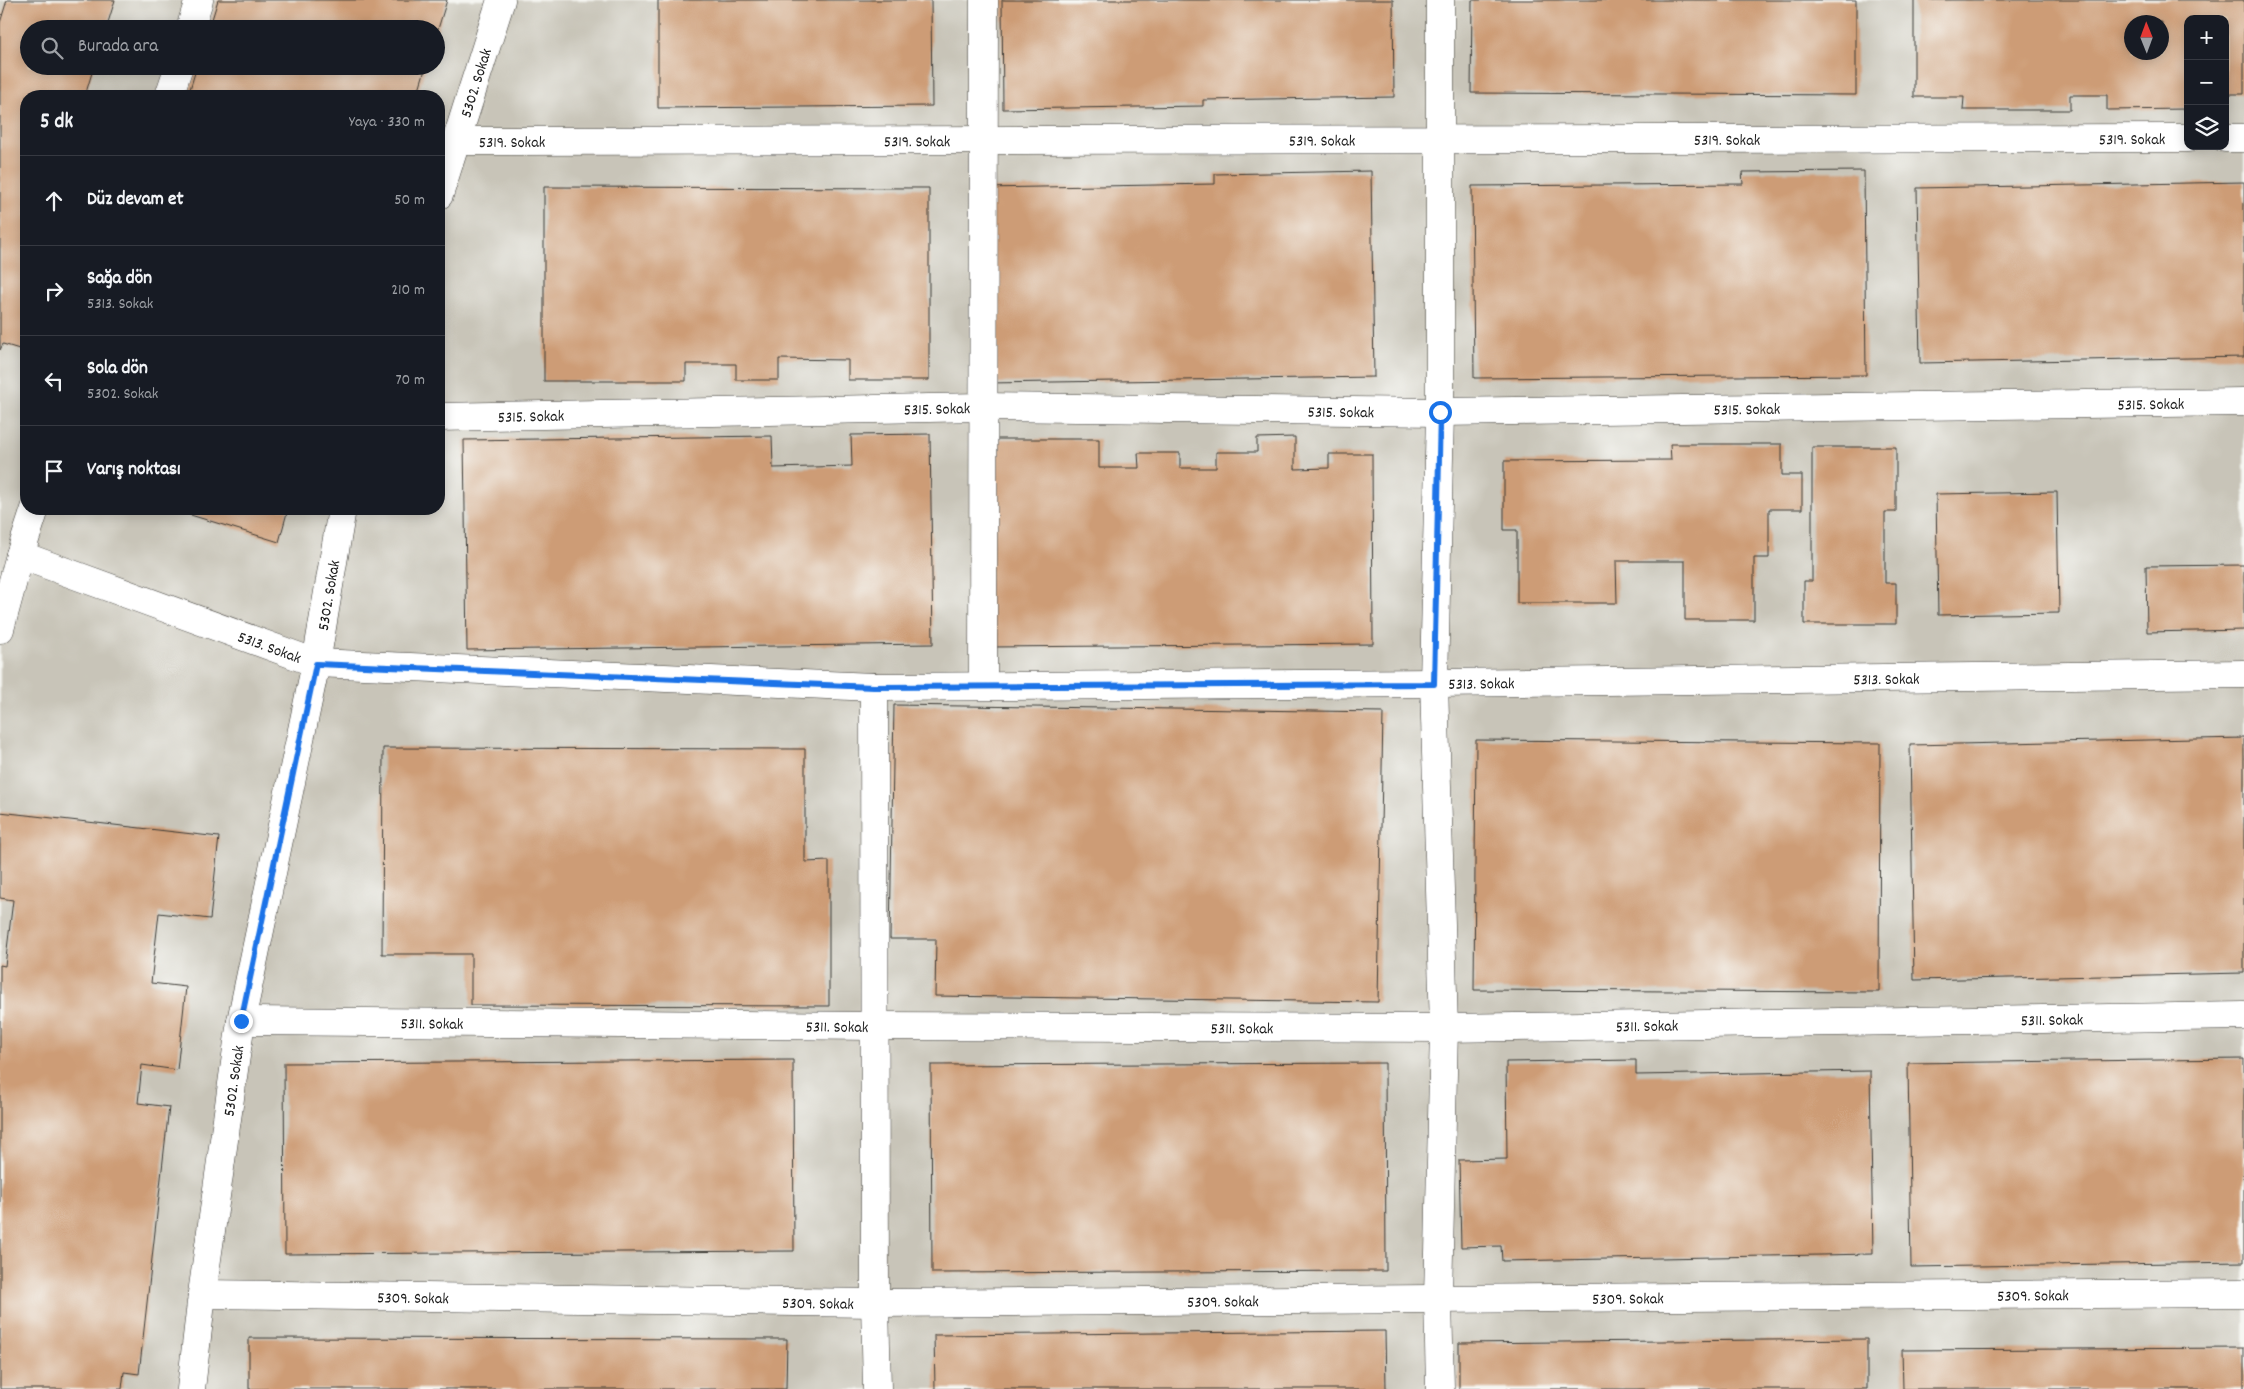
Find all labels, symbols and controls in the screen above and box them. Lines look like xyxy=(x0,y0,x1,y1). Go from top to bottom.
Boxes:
north arrow xyxy=(2124,15,2169,60)
map controls xyxy=(2184,15,2229,150)
button: + xyxy=(2184,15,2229,60)
search box xyxy=(20,20,445,75)
icon: search xyxy=(38,34,66,62)
text: Burada ara xyxy=(78,34,158,61)
street label: 5302. Sokak xyxy=(455,46,499,121)
button: − xyxy=(2184,60,2229,105)
button: layers xyxy=(2184,105,2229,150)
text: 5 dk xyxy=(40,108,73,138)
text: Yaya · 330 m xyxy=(349,111,425,134)
street label: 5319. Sokak xyxy=(2099,129,2165,152)
street label: 5319. Sokak xyxy=(1289,130,1355,154)
street label: 5319. Sokak xyxy=(1694,130,1760,153)
street label: 5319. Sokak xyxy=(884,131,950,154)
street label: 5319. Sokak xyxy=(479,132,545,155)
icon: ahead xyxy=(40,187,68,215)
text: Düz devam et xyxy=(87,187,183,214)
text: 50 m xyxy=(394,189,425,212)
text: Sağa dön xyxy=(87,266,152,293)
icon: right xyxy=(40,277,68,305)
text: 210 m xyxy=(391,279,425,302)
text: 5313. Sokak xyxy=(87,293,153,316)
text: Sola dön xyxy=(87,356,148,383)
icon: left xyxy=(40,367,68,395)
text: 70 m xyxy=(395,369,425,392)
text: 5302. Sokak xyxy=(87,383,158,406)
street label: 5315. Sokak xyxy=(2117,394,2184,418)
street label: 5315. Sokak xyxy=(903,398,970,422)
street label: 5315. Sokak xyxy=(1713,399,1780,423)
route start xyxy=(1429,401,1452,424)
street label: 5315. Sokak xyxy=(1307,402,1374,425)
street label: 5315. Sokak xyxy=(498,406,565,430)
icon: arrive xyxy=(40,457,68,485)
text: Varış noktası xyxy=(87,457,181,484)
street label: 5302. Sokak xyxy=(313,558,347,633)
street label: 5313. Sokak xyxy=(234,626,304,671)
street label: 5313. Sokak xyxy=(1853,669,1920,692)
street label: 5313. Sokak xyxy=(1448,673,1515,697)
street label: 5311. Sokak xyxy=(2020,1009,2083,1033)
route end xyxy=(230,1010,253,1033)
street label: 5311. Sokak xyxy=(401,1013,463,1037)
street label: 5311. Sokak xyxy=(1615,1015,1679,1039)
street label: 5311. Sokak xyxy=(806,1016,868,1040)
street label: 5311. Sokak xyxy=(1211,1018,1273,1041)
street label: 5302. Sokak xyxy=(218,1044,251,1118)
street label: 5309. Sokak xyxy=(1997,1285,2069,1309)
street label: 5309. Sokak xyxy=(377,1287,449,1311)
street label: 5309. Sokak xyxy=(1592,1288,1664,1312)
street label: 5309. Sokak xyxy=(1187,1291,1259,1315)
street label: 5309. Sokak xyxy=(782,1293,854,1317)

